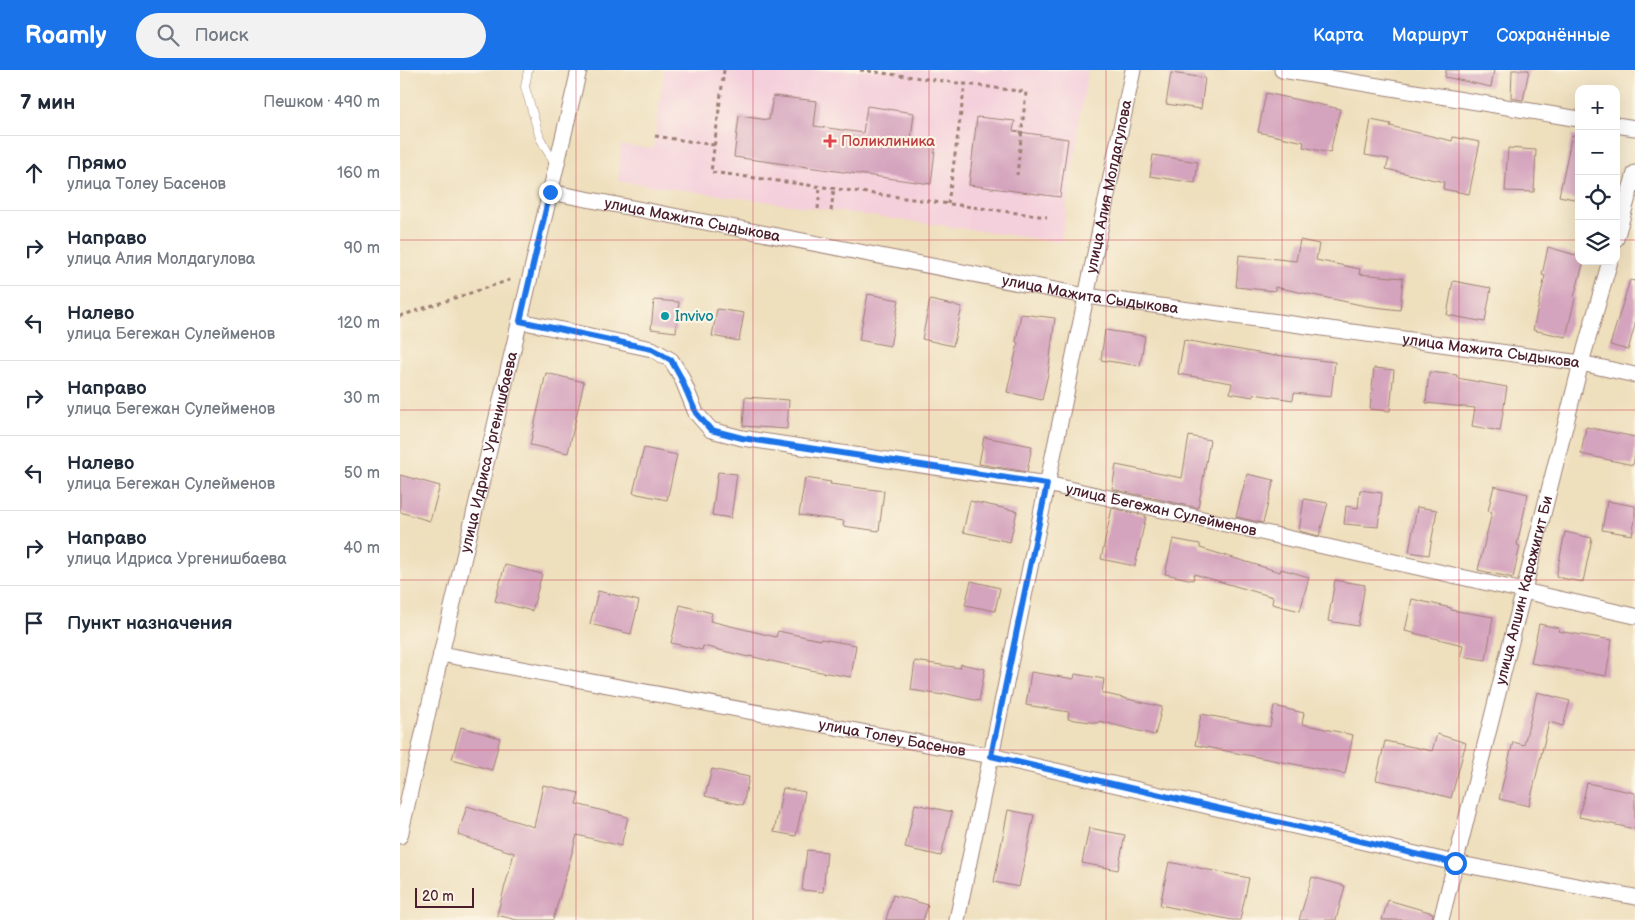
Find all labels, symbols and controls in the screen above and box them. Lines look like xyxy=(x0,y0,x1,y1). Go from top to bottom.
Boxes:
search box xyxy=(136,13,486,58)
text: Roamly xyxy=(25,21,106,50)
icon: search xyxy=(154,21,182,49)
text: Поиск xyxy=(194,24,249,47)
text: Карта xyxy=(1313,25,1364,46)
text: Маршрут xyxy=(1392,25,1468,46)
text: Сохранённые xyxy=(1496,25,1610,46)
map controls xyxy=(1575,85,1620,265)
button: + xyxy=(1575,85,1620,130)
text: 7 мин xyxy=(20,90,75,115)
text: Пешком · 490 m xyxy=(263,93,380,112)
street label: улица Алия Молдагулова xyxy=(1082,98,1137,275)
button: − xyxy=(1575,130,1620,175)
place label: Поликлиника xyxy=(841,132,935,151)
marker: Поликлиника xyxy=(823,134,837,148)
text: Прямо xyxy=(67,152,127,175)
icon: ahead xyxy=(20,159,48,187)
text: 160 m xyxy=(337,164,380,183)
text: улица Толеу Басенов xyxy=(67,175,226,194)
button: locate xyxy=(1575,175,1620,220)
route end xyxy=(539,181,562,204)
street label: улица Мажита Сыдыкова xyxy=(603,194,782,246)
button: layers xyxy=(1575,220,1620,265)
text: Направо xyxy=(67,227,147,250)
icon: right xyxy=(20,234,48,262)
text: 90 m xyxy=(344,239,380,258)
text: улица Алия Молдагулова xyxy=(67,250,255,269)
street label: улица Мажита Сыдыкова xyxy=(1000,271,1180,318)
text: Налево xyxy=(67,302,134,325)
place label: Invivo xyxy=(675,307,714,326)
icon: left xyxy=(20,309,48,337)
marker: Invivo xyxy=(659,310,671,322)
text: 120 m xyxy=(337,314,380,333)
text: улица Бегежан Сулейменов xyxy=(67,325,275,344)
street label: улица Мажита Сыдыкова xyxy=(1401,330,1581,373)
street label: улица Идриса Ургенишбаева xyxy=(456,350,522,555)
text: Направо xyxy=(67,377,147,400)
icon: right xyxy=(20,384,48,412)
text: 30 m xyxy=(343,389,380,408)
text: улица Бегежан Сулейменов xyxy=(67,400,275,419)
text: Налево xyxy=(67,452,134,475)
icon: left xyxy=(20,459,48,487)
text: 50 m xyxy=(344,464,380,483)
text: улица Бегежан Сулейменов xyxy=(67,475,275,494)
street label: улица Бегежан Сулейменов xyxy=(1064,480,1259,541)
street label: улица Алшин Каражигит Би xyxy=(1491,494,1557,687)
text: Направо xyxy=(67,527,147,550)
icon: right xyxy=(20,534,48,562)
text: 40 m xyxy=(343,539,380,558)
text: улица Идриса Ургенишбаева xyxy=(67,550,287,569)
icon: arrive xyxy=(20,609,48,637)
text: Пункт назначения xyxy=(67,612,232,635)
street label: улица Толеу Басенов xyxy=(817,715,967,761)
route start xyxy=(1444,852,1467,875)
scale bar xyxy=(415,885,474,908)
text: 20 m xyxy=(422,888,454,905)

